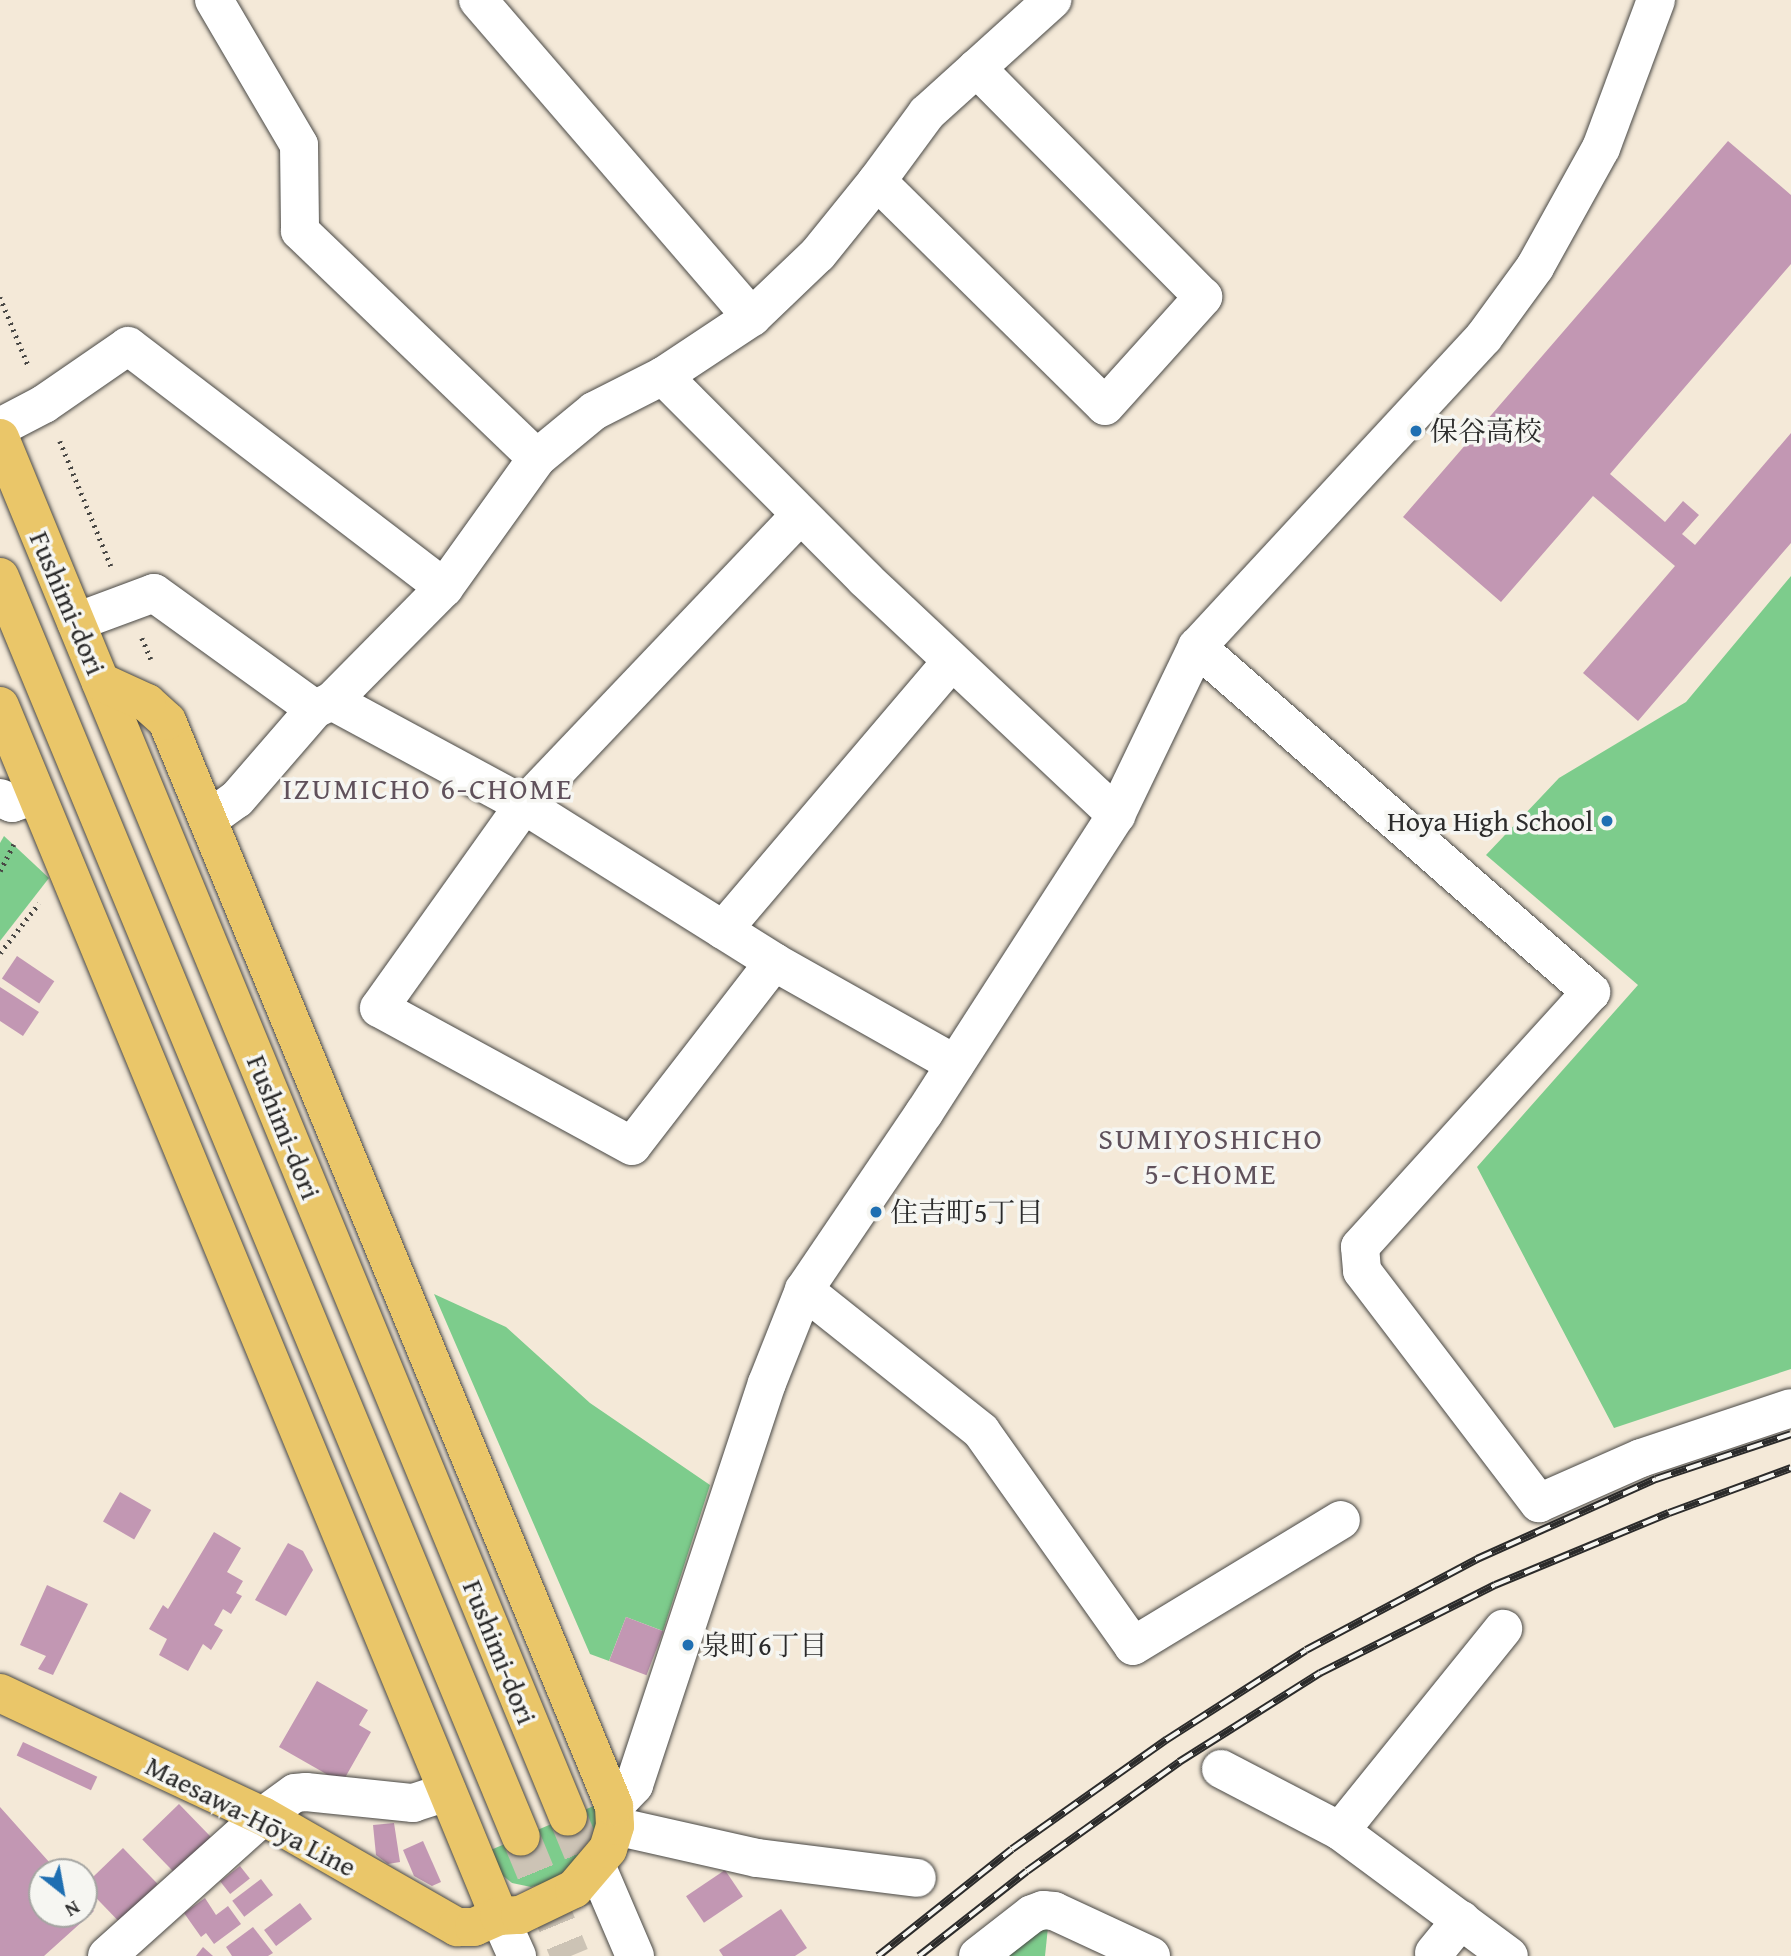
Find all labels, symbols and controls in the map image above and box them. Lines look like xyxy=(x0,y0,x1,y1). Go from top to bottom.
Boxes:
place label: 保谷高校 xyxy=(1430,414,1542,448)
marker: 保谷高校 xyxy=(1408,423,1424,439)
street label: Fushimi-dori xyxy=(23,526,113,680)
district label: IZUMICHO 6-CHOME xyxy=(285,770,571,806)
place label: Hoya High School xyxy=(1387,804,1593,838)
marker: Hoya High School xyxy=(1599,813,1615,829)
street label: Fushimi-dori xyxy=(240,1050,328,1204)
district label: SUMIYOSHICHO 5-CHOME xyxy=(1100,1120,1322,1190)
place label: 住吉町5丁目 xyxy=(890,1195,1043,1229)
marker: 住吉町5丁目 xyxy=(868,1204,884,1220)
street label: Fushimi-dori xyxy=(456,1575,544,1729)
place label: 泉町6丁目 xyxy=(702,1628,827,1662)
marker: 泉町6丁目 xyxy=(680,1637,696,1653)
street label: Maesawa-Hōya Line xyxy=(140,1748,362,1884)
north arrow xyxy=(28,1858,98,1928)
text: N xyxy=(60,1894,85,1925)

